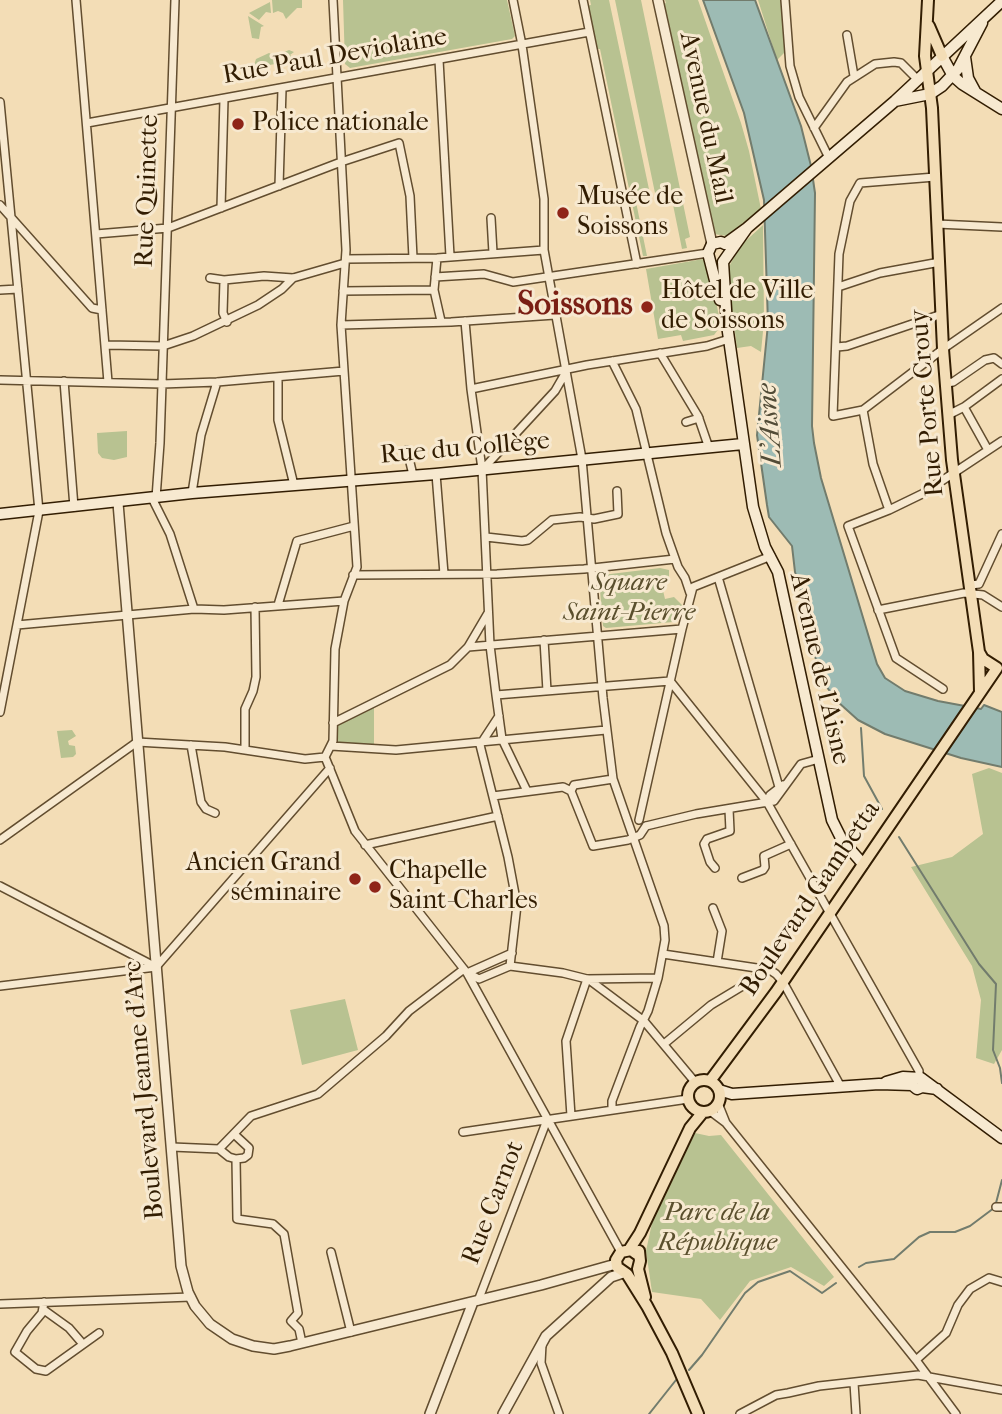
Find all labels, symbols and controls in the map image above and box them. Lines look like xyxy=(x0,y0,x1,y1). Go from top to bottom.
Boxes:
street label: Rue Paul Deviolaine xyxy=(221,22,449,92)
street label: Avenue du Mail xyxy=(672,29,738,207)
place label: Police nationale xyxy=(252,108,429,140)
street label: Rue Quinette xyxy=(130,114,166,268)
marker: Police nationale xyxy=(230,116,246,132)
place label: Musée de Soissons xyxy=(577,182,683,244)
marker: Musée de Soissons xyxy=(555,205,571,221)
place label: Hôtel de Ville de Soissons xyxy=(661,276,813,338)
district label: Soissons xyxy=(517,286,633,326)
marker: Hôtel de Ville de Soissons xyxy=(639,299,655,315)
street label: Rue Porte Crouy xyxy=(904,308,952,498)
water label: L'Aisne xyxy=(751,382,791,468)
street label: Rue du Collège xyxy=(379,426,551,472)
park label: Square Saint-Pierre xyxy=(563,568,695,630)
street label: Avenue de l'Aisne xyxy=(782,570,856,768)
street label: Boulevard Gambetta xyxy=(734,796,888,1002)
place label: Ancien Grand séminaire xyxy=(186,848,341,910)
place label: Chapelle Saint-Charles xyxy=(389,856,538,917)
marker: Ancien Grand séminaire xyxy=(347,871,363,887)
marker: Chapelle Saint-Charles xyxy=(367,879,383,895)
street label: Boulevard Jeanne d'Arc xyxy=(118,959,172,1221)
street label: Rue Carnot xyxy=(456,1137,532,1269)
park label: Parc de la République xyxy=(657,1198,777,1260)

